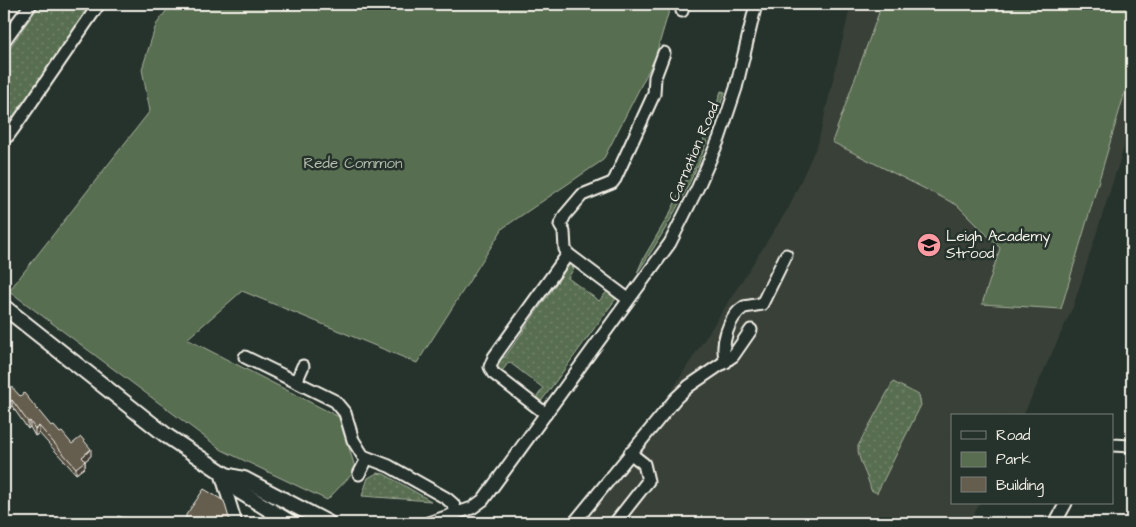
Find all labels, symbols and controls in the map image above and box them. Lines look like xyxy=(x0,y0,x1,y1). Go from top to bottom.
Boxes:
street label: Carnation Road xyxy=(664,99,725,205)
park label: Rede Common xyxy=(304,153,403,174)
place label: Leigh Academy Strood xyxy=(946,226,1050,264)
school or university icon: Leigh Academy Strood xyxy=(916,232,942,258)
legend xyxy=(951,414,1114,504)
text: Road xyxy=(996,425,1031,446)
text: Park xyxy=(996,449,1031,470)
text: Building xyxy=(996,475,1044,497)

